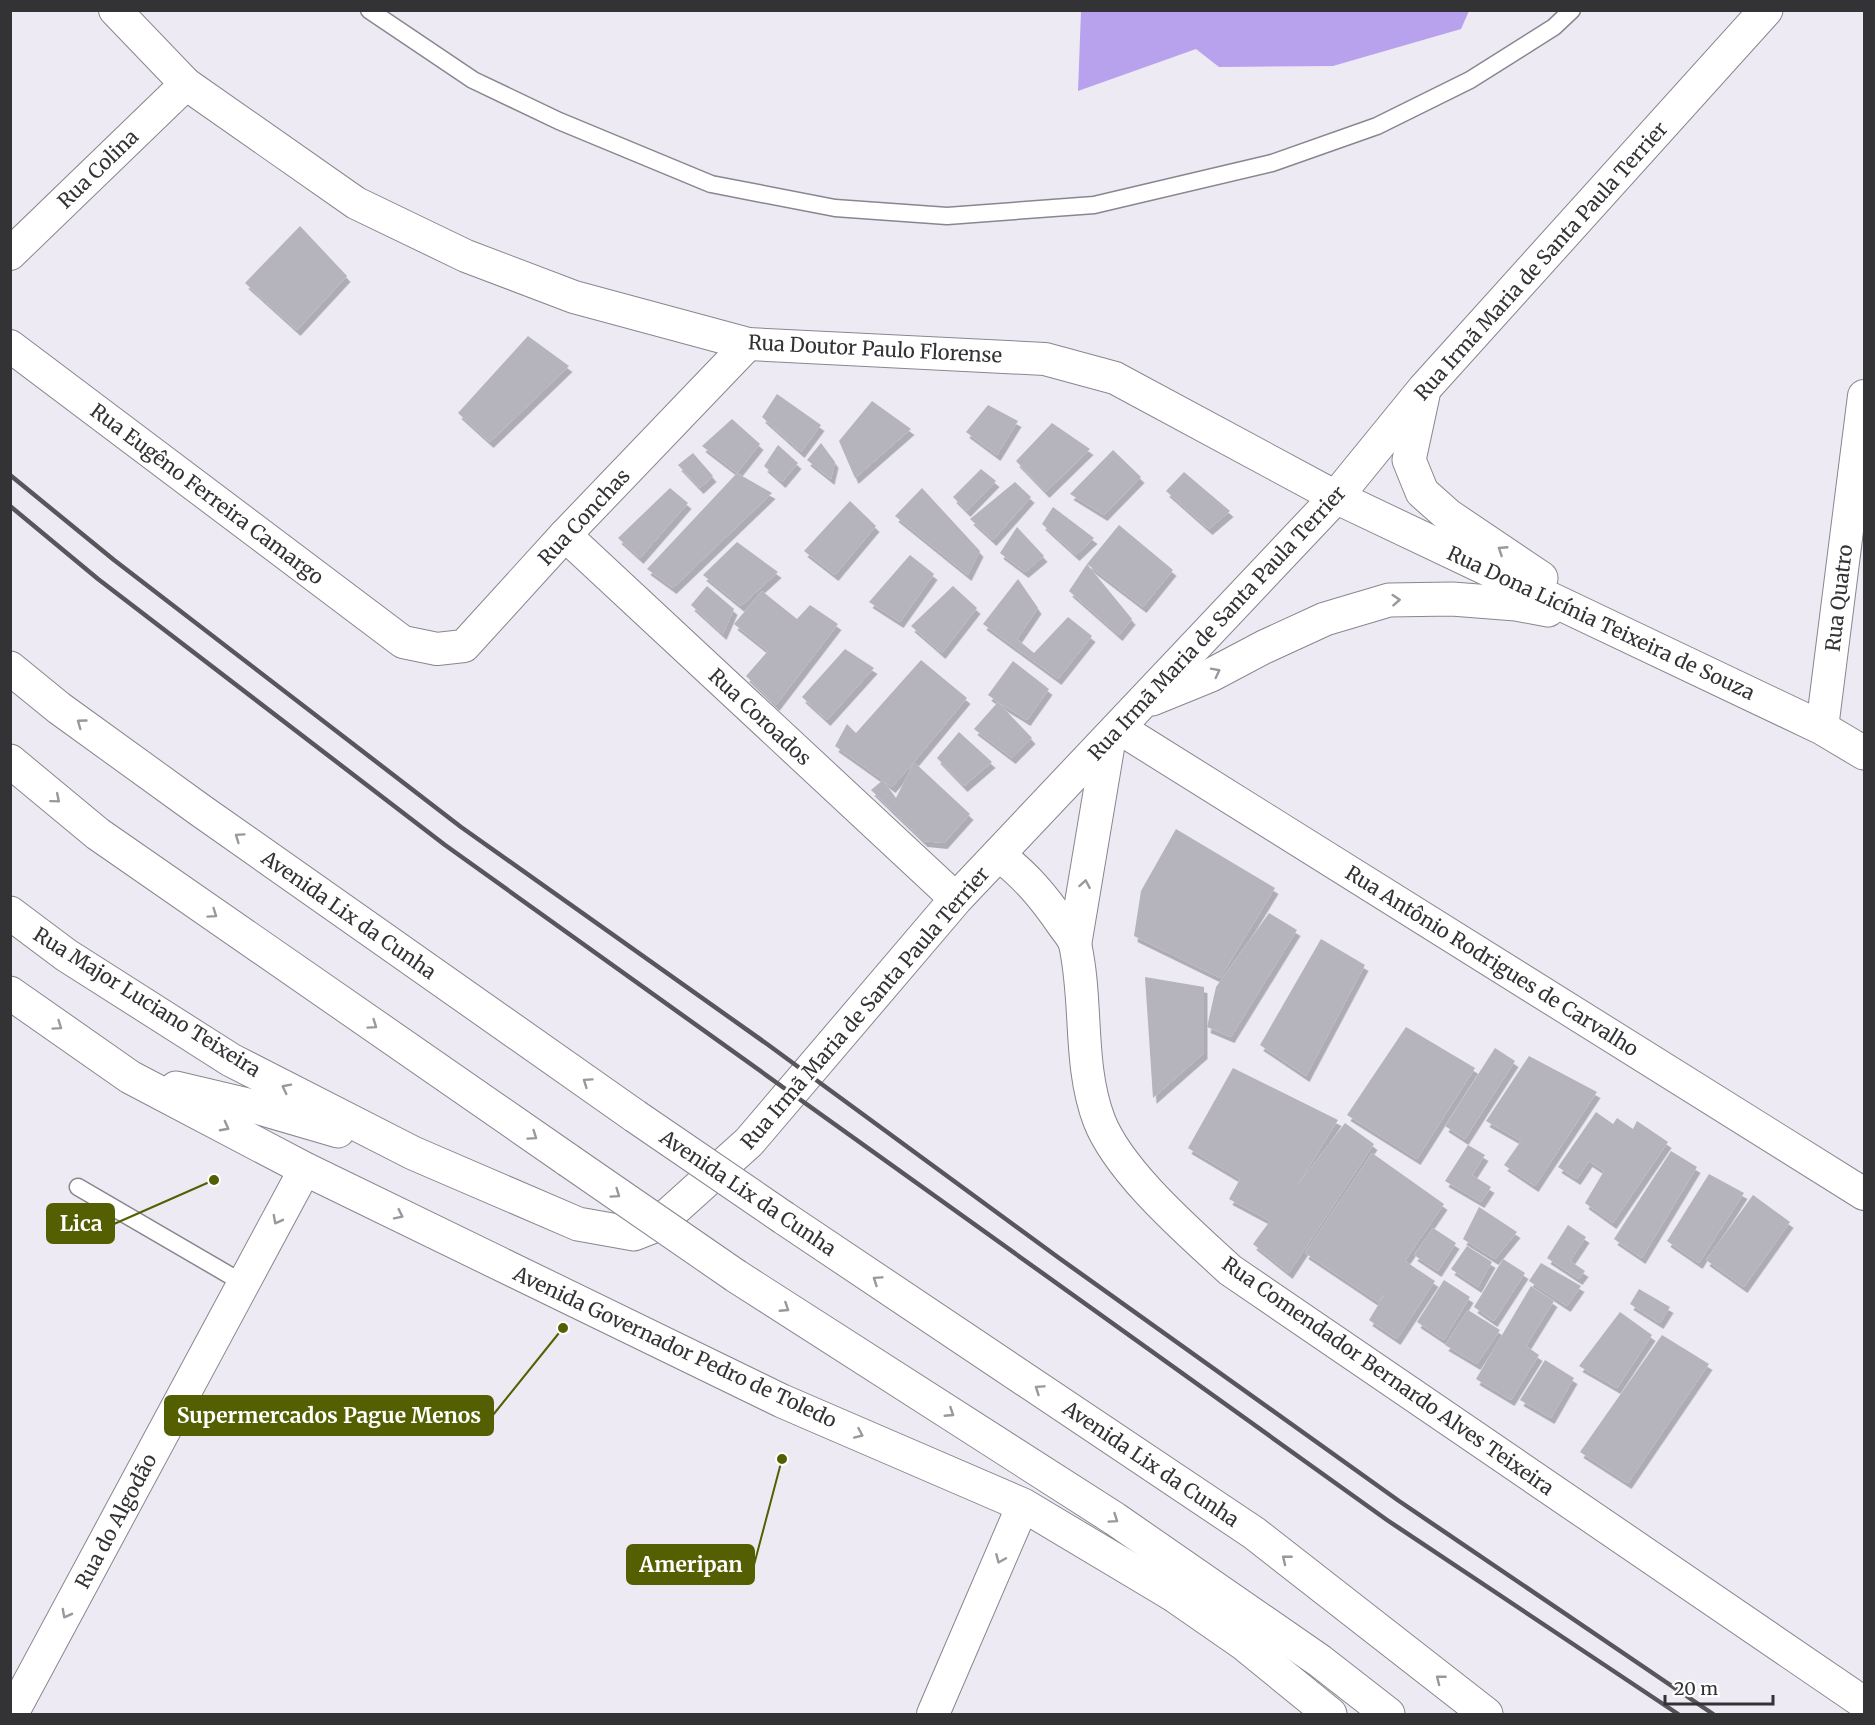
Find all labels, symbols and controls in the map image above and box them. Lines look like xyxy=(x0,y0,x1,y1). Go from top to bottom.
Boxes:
street label: Rua Irmã Maria de Santa Paula Terrier xyxy=(1409,116,1672,405)
street label: Rua Colina xyxy=(52,124,143,213)
street label: Rua Doutor Paulo Florense xyxy=(747,329,1003,368)
street label: Rua Eugêno Ferreira Camargo xyxy=(86,398,329,590)
street label: Rua Conchas xyxy=(533,463,635,570)
street label: Rua Irmã Maria de Santa Paula Terrier xyxy=(1083,480,1351,765)
street label: Rua Dona Licínia Teixeira de Souza xyxy=(1443,540,1759,705)
street label: Rua Quatro xyxy=(1820,543,1858,653)
one-way arrow xyxy=(1498,547,1509,558)
one-way arrow xyxy=(1391,594,1400,607)
street label: Rua Coroados xyxy=(704,663,817,770)
one-way arrow xyxy=(1210,668,1221,680)
one-way arrow xyxy=(76,719,87,730)
one-way arrow xyxy=(49,791,60,802)
one-way arrow xyxy=(234,833,245,844)
street label: Avenida Lix da Cunha xyxy=(256,844,442,984)
street label: Rua Antônio Rodrigues de Carvalho xyxy=(1341,860,1644,1062)
street label: Rua Irmã Maria de Santa Paula Terrier xyxy=(735,861,994,1154)
one-way arrow xyxy=(1078,880,1090,889)
one-way arrow xyxy=(206,907,217,918)
street label: Rua Major Luciano Teixeira xyxy=(29,921,266,1082)
one-way arrow xyxy=(366,1018,377,1029)
one-way arrow xyxy=(52,1019,63,1030)
one-way arrow xyxy=(583,1078,594,1089)
one-way arrow xyxy=(282,1084,293,1095)
one-way arrow xyxy=(219,1120,229,1131)
street label: Avenida Lix da Cunha xyxy=(655,1124,841,1261)
one-way arrow xyxy=(526,1129,537,1140)
one-way arrow xyxy=(609,1187,620,1198)
callout: Lica xyxy=(47,1204,114,1243)
one-way arrow xyxy=(393,1207,404,1219)
text: Lica xyxy=(60,1210,103,1237)
one-way arrow xyxy=(273,1214,284,1225)
street label: Rua Comendador Bernardo Alves Teixeira xyxy=(1218,1251,1559,1501)
street label: Avenida Governador Pedro de Toledo xyxy=(509,1260,841,1433)
one-way arrow xyxy=(873,1276,883,1288)
one-way arrow xyxy=(779,1301,790,1312)
one-way arrow xyxy=(1035,1385,1046,1396)
street label: Avenida Lix da Cunha xyxy=(1058,1395,1244,1532)
callout: Supermercados Pague Menos xyxy=(165,1396,493,1435)
text: Supermercados Pague Menos xyxy=(177,1402,481,1429)
one-way arrow xyxy=(943,1406,954,1417)
one-way arrow xyxy=(853,1427,864,1439)
street label: Rua do Algodão xyxy=(69,1449,162,1593)
one-way arrow xyxy=(1107,1512,1118,1523)
callout: Ameripan xyxy=(627,1545,754,1584)
text: Ameripan xyxy=(638,1551,743,1578)
one-way arrow xyxy=(995,1553,1007,1564)
one-way arrow xyxy=(1282,1555,1293,1566)
one-way arrow xyxy=(62,1608,73,1619)
scale bar xyxy=(1665,1668,1773,1706)
one-way arrow xyxy=(1436,1675,1447,1686)
text: 20 m xyxy=(1674,1677,1718,1700)

